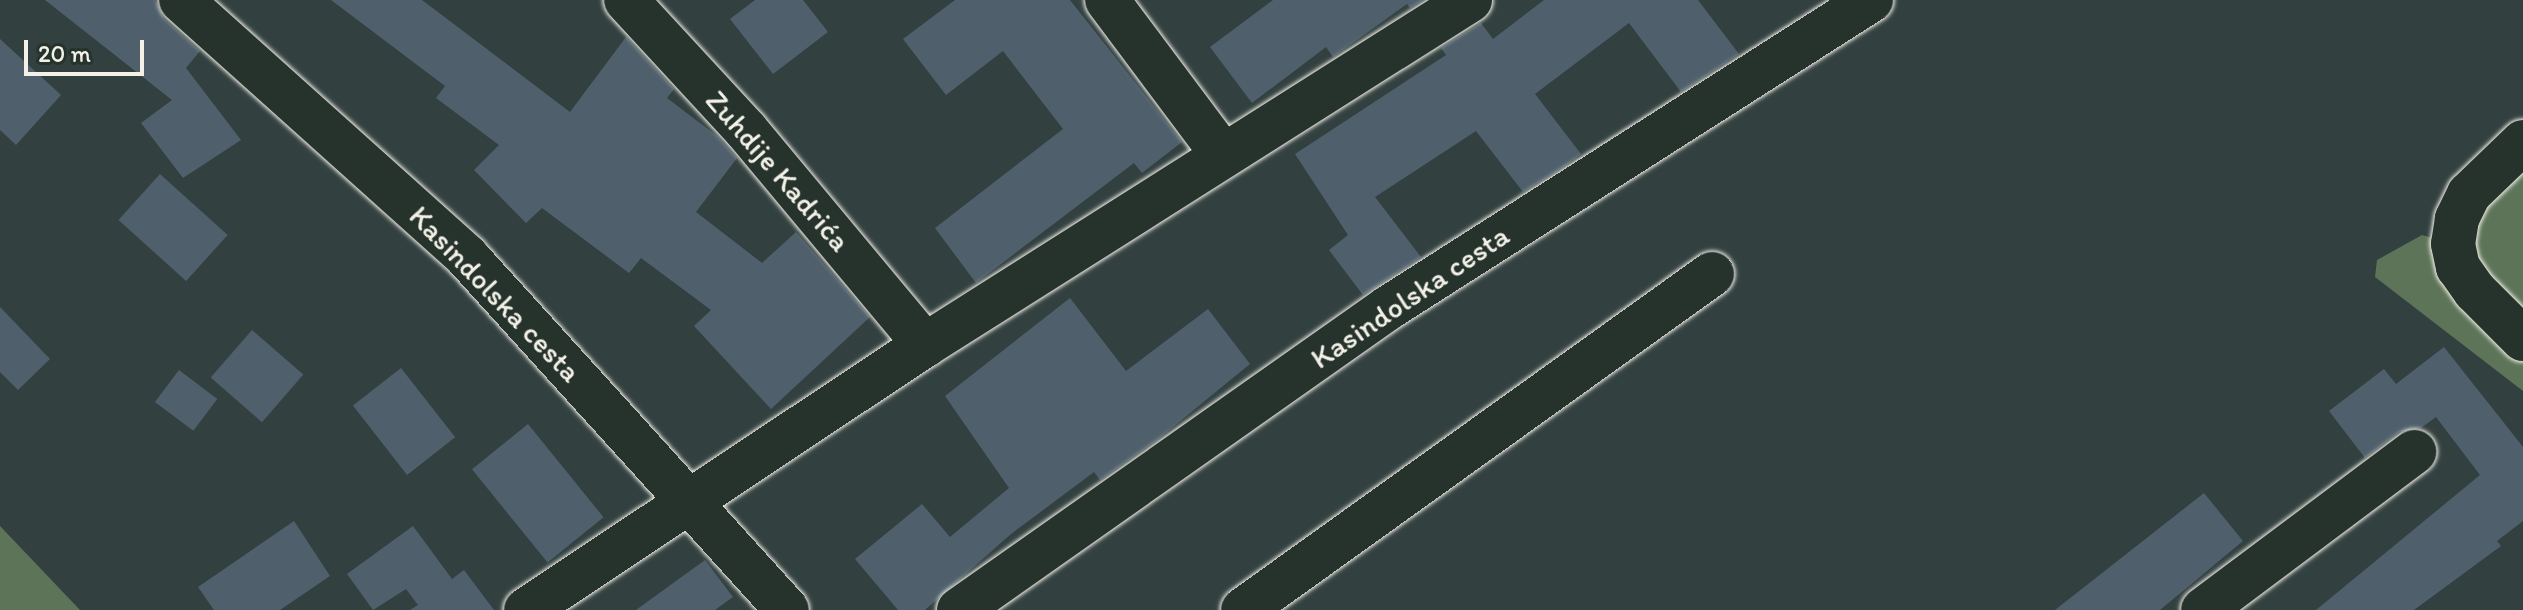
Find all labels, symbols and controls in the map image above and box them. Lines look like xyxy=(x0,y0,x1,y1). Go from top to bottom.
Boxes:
scale bar xyxy=(28,24,148,74)
text: 20 m xyxy=(38,39,91,68)
street label: Zuhdije Kadrića xyxy=(698,83,858,259)
street label: Kasindolska cesta xyxy=(402,198,588,390)
street label: Kasindolska cesta xyxy=(1304,218,1516,376)

